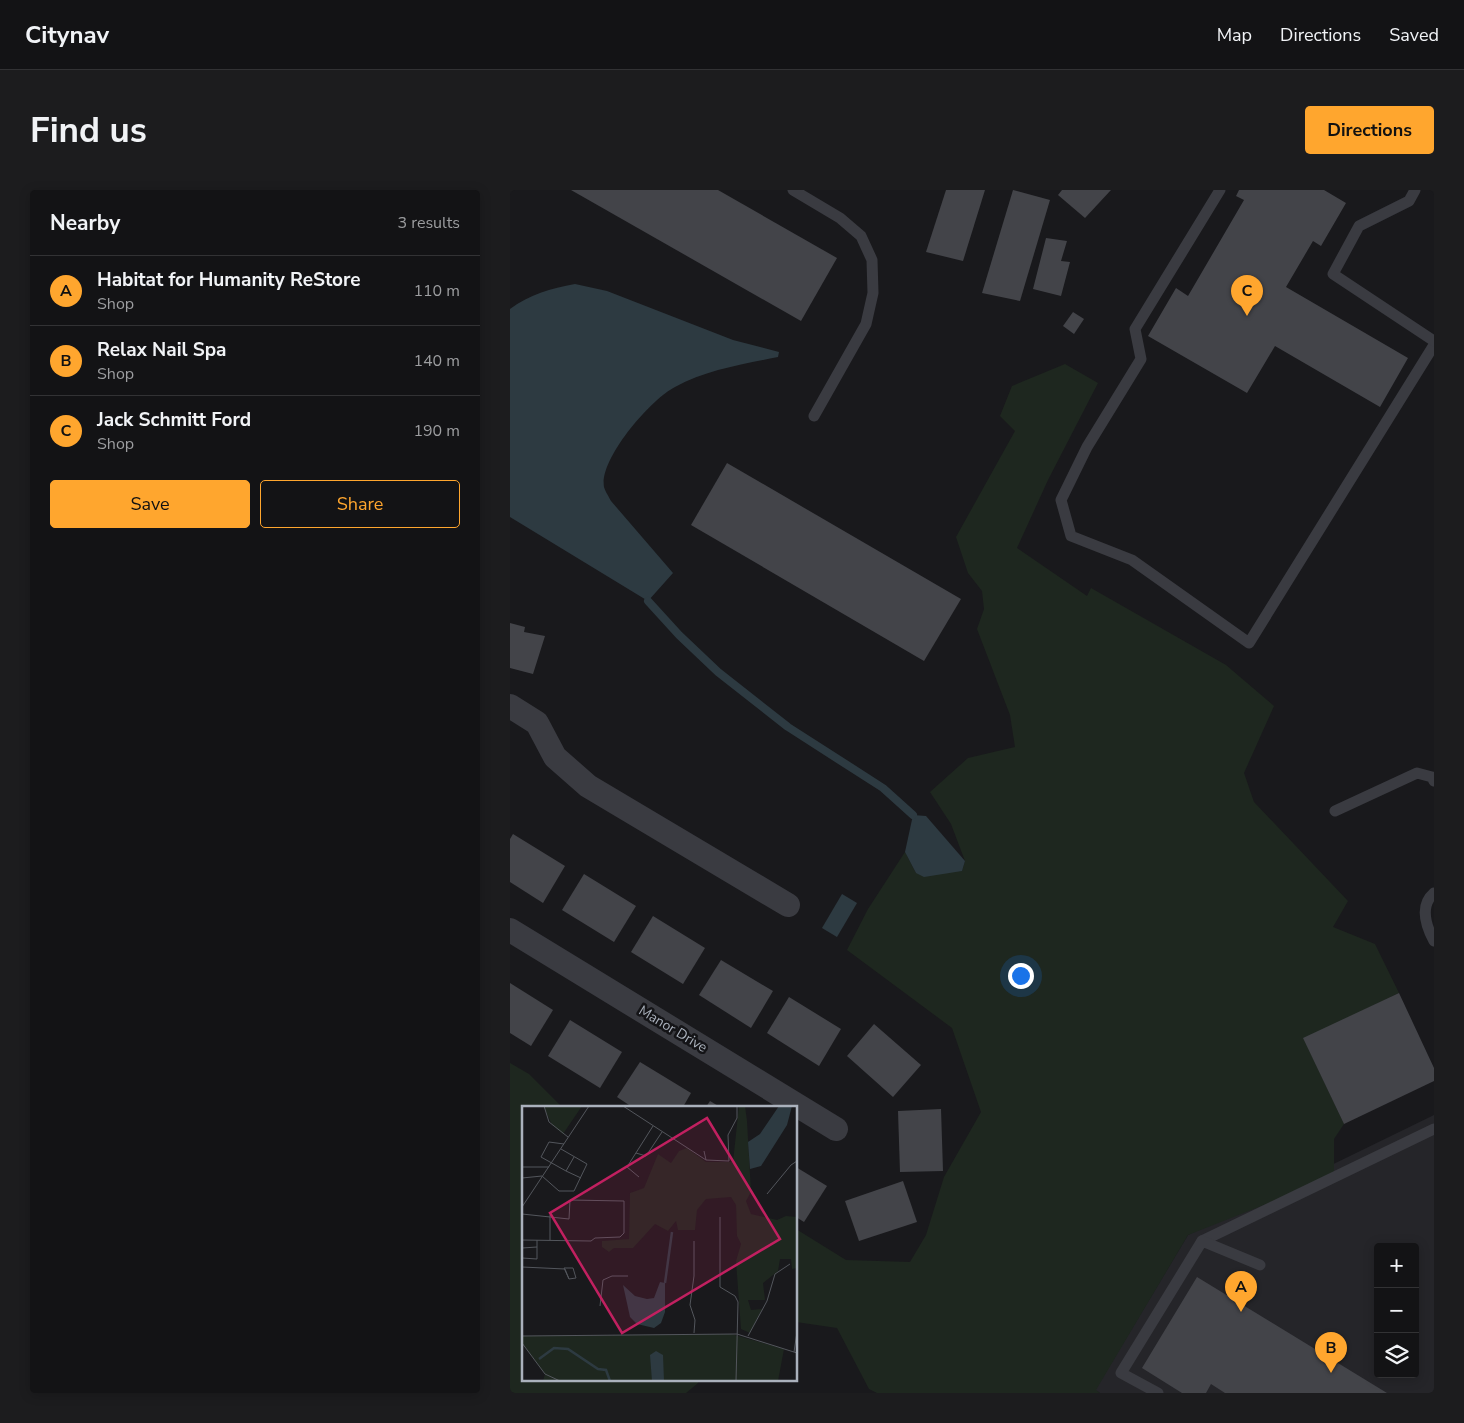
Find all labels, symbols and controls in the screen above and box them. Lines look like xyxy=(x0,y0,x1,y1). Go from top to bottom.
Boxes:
text: Citynav xyxy=(25,19,109,51)
text: Map xyxy=(1217,23,1252,47)
text: Directions xyxy=(1280,23,1361,47)
text: Saved xyxy=(1389,23,1439,47)
button: Directions xyxy=(1305,106,1434,154)
text: Find us xyxy=(30,107,147,154)
text: Nearby xyxy=(50,209,120,237)
text: 3 results xyxy=(398,212,460,234)
text: Habitat for Humanity ReStore xyxy=(97,267,361,293)
pin: C xyxy=(1231,275,1263,316)
text: A xyxy=(60,280,72,302)
text: 110 m xyxy=(413,280,460,302)
text: Shop xyxy=(97,293,134,315)
text: Relax Nail Spa xyxy=(97,337,226,363)
text: B xyxy=(60,350,72,372)
text: 140 m xyxy=(413,350,460,372)
text: Shop xyxy=(97,363,134,385)
text: Jack Schmitt Ford xyxy=(97,407,251,433)
text: C xyxy=(61,420,71,442)
text: 190 m xyxy=(413,420,460,442)
text: Shop xyxy=(97,433,134,455)
button: Save xyxy=(50,480,250,528)
button: Share xyxy=(260,480,460,528)
your location xyxy=(1008,963,1034,989)
street label: Manor Drive xyxy=(635,1001,711,1057)
inset map xyxy=(522,1106,798,1380)
map controls xyxy=(1374,1243,1419,1378)
button: + xyxy=(1374,1243,1419,1288)
pin: A xyxy=(1225,1271,1257,1312)
button: − xyxy=(1374,1288,1419,1333)
pin: B xyxy=(1315,1332,1347,1373)
button: layers xyxy=(1374,1333,1419,1378)

